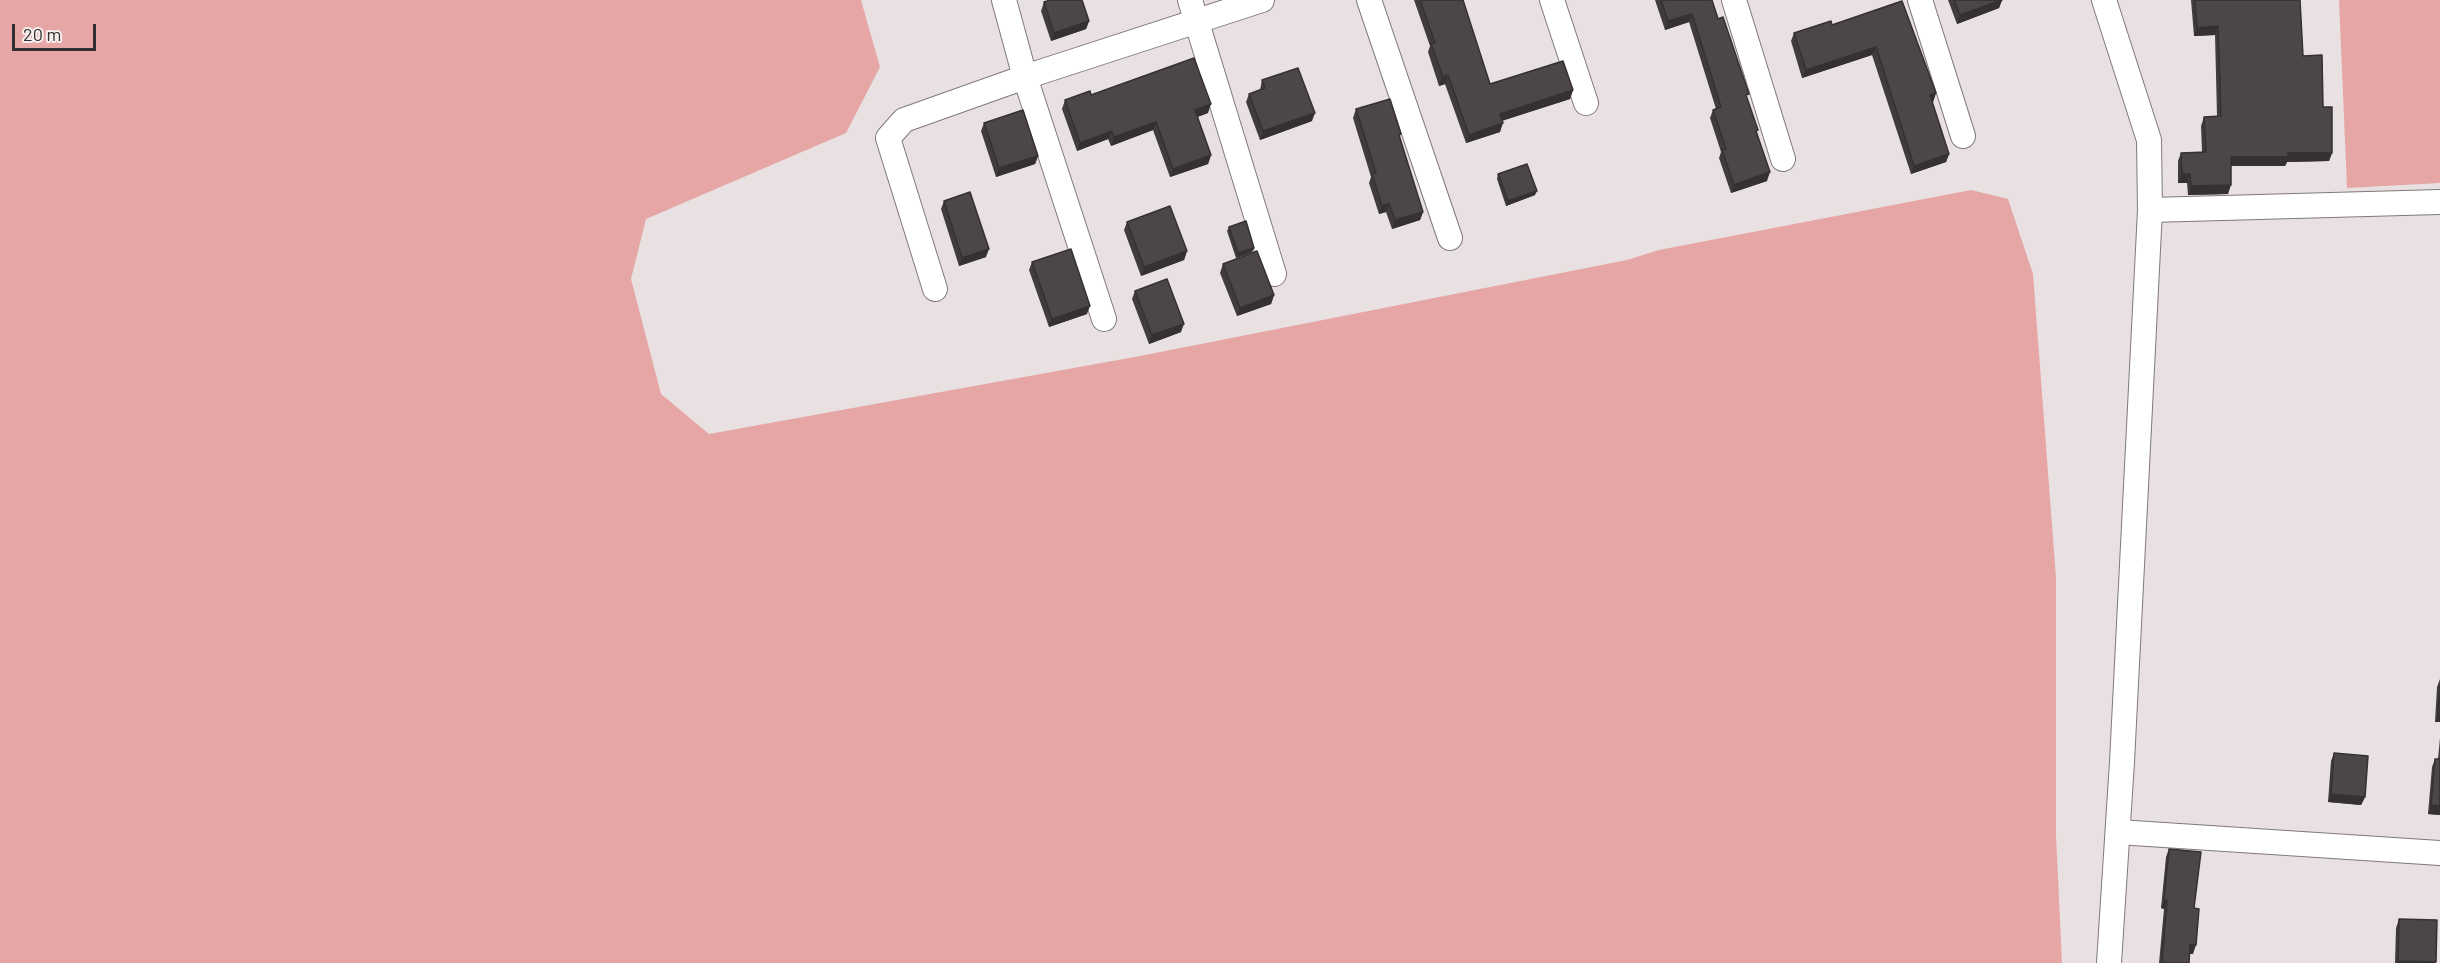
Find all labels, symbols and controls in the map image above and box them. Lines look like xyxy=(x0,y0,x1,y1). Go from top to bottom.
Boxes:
scale bar xyxy=(15,12,99,50)
text: 20 m xyxy=(23,23,61,45)

